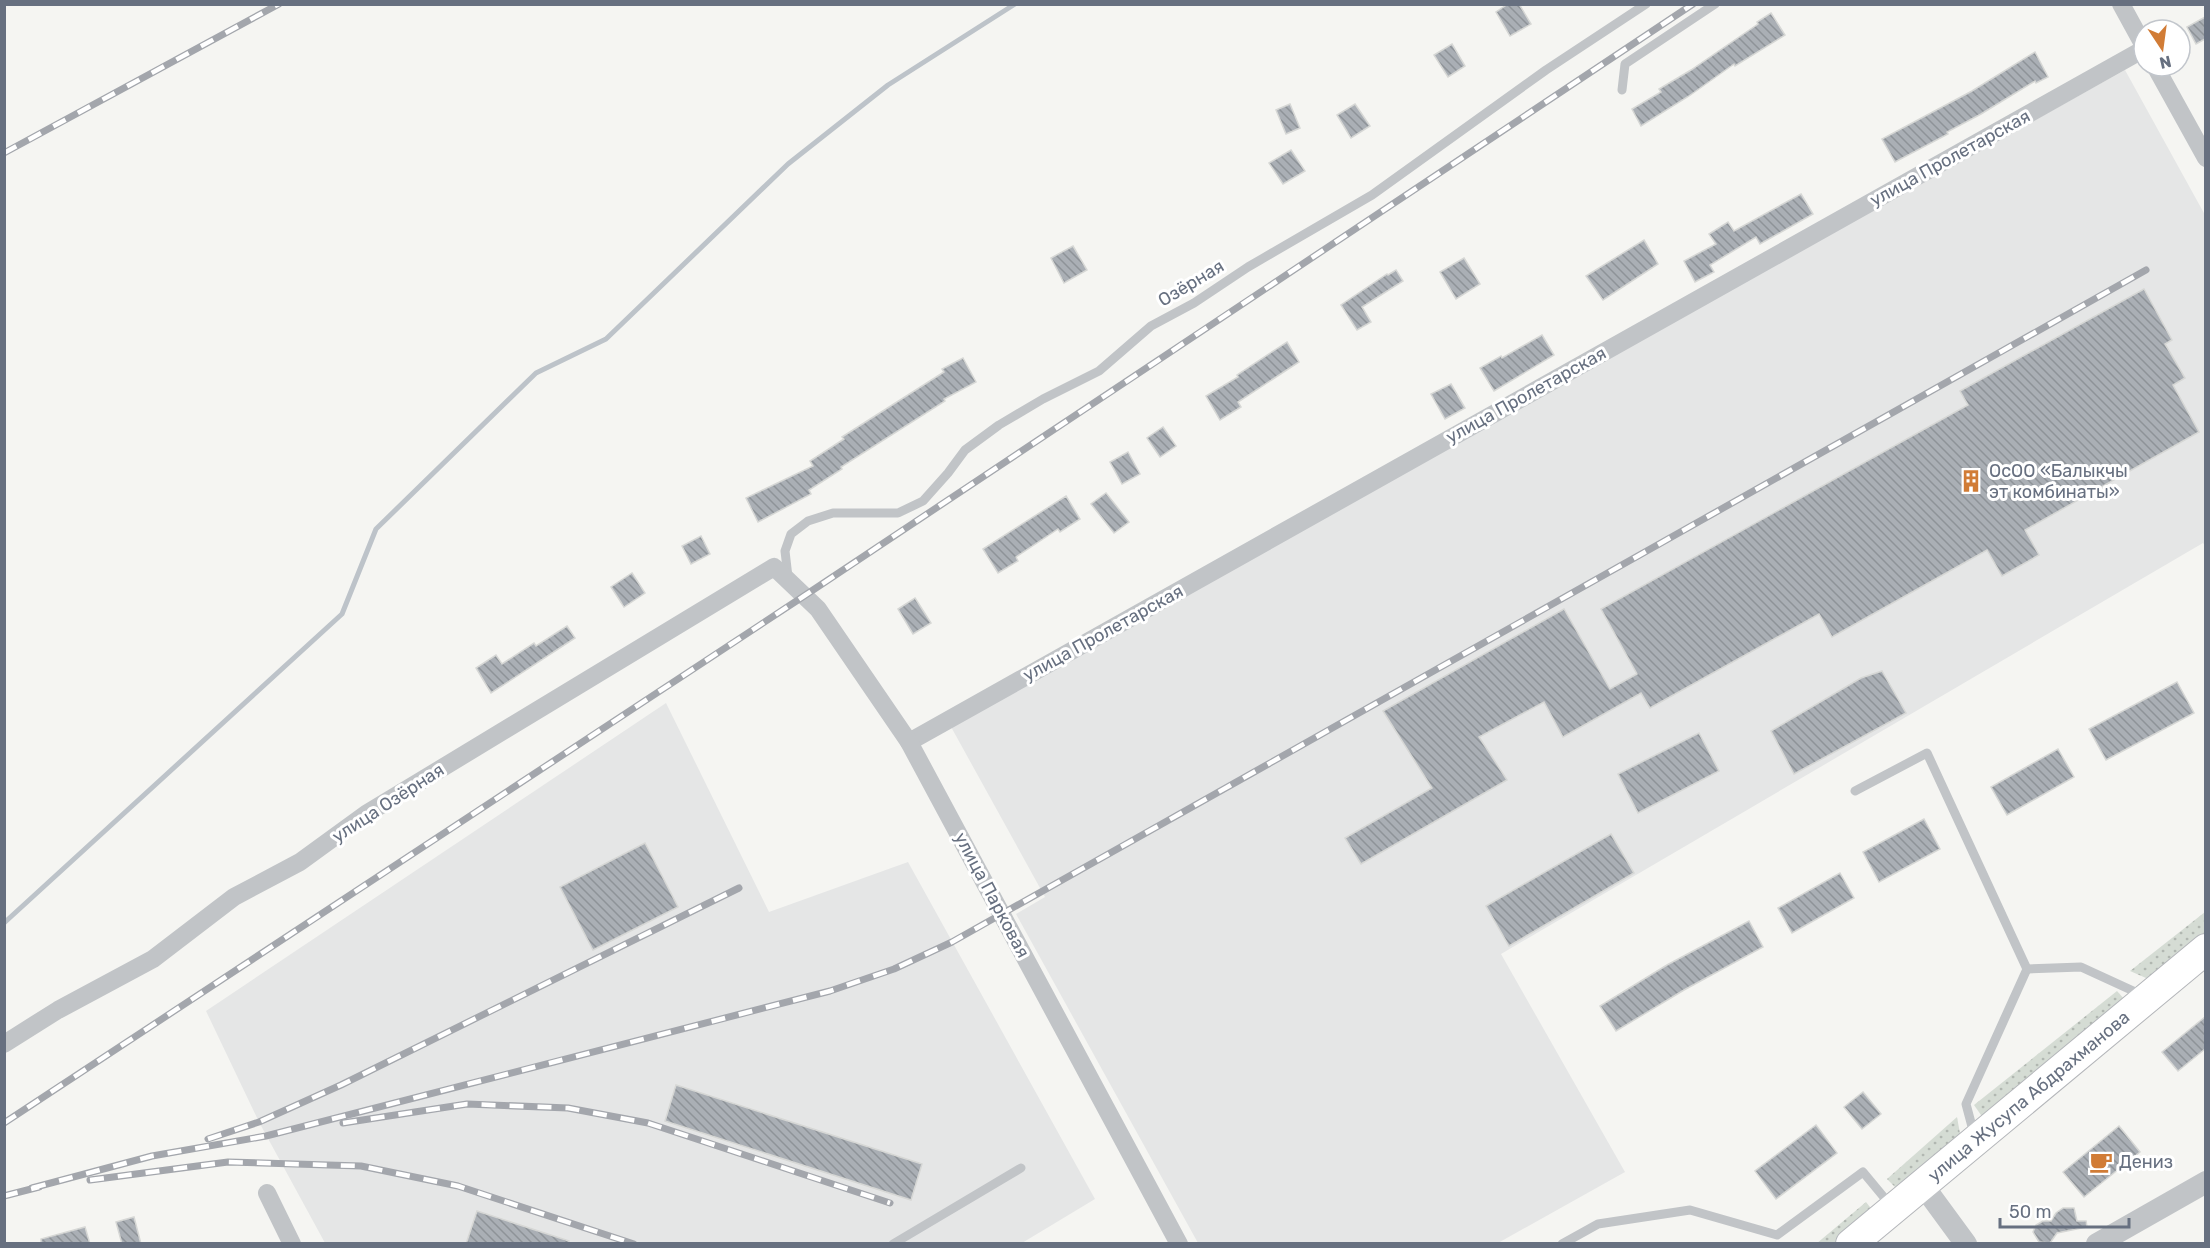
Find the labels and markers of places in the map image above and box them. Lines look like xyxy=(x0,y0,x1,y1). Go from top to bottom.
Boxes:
place label: ОсОО «Балыкчы эт комбинаты» xyxy=(1989,460,2128,503)
building icon: ОсОО «Балыкчы эт комбинаты» xyxy=(1958,468,1984,494)
cafe icon: Дениз xyxy=(2088,1149,2114,1175)
place label: Дениз xyxy=(2119,1151,2173,1173)

